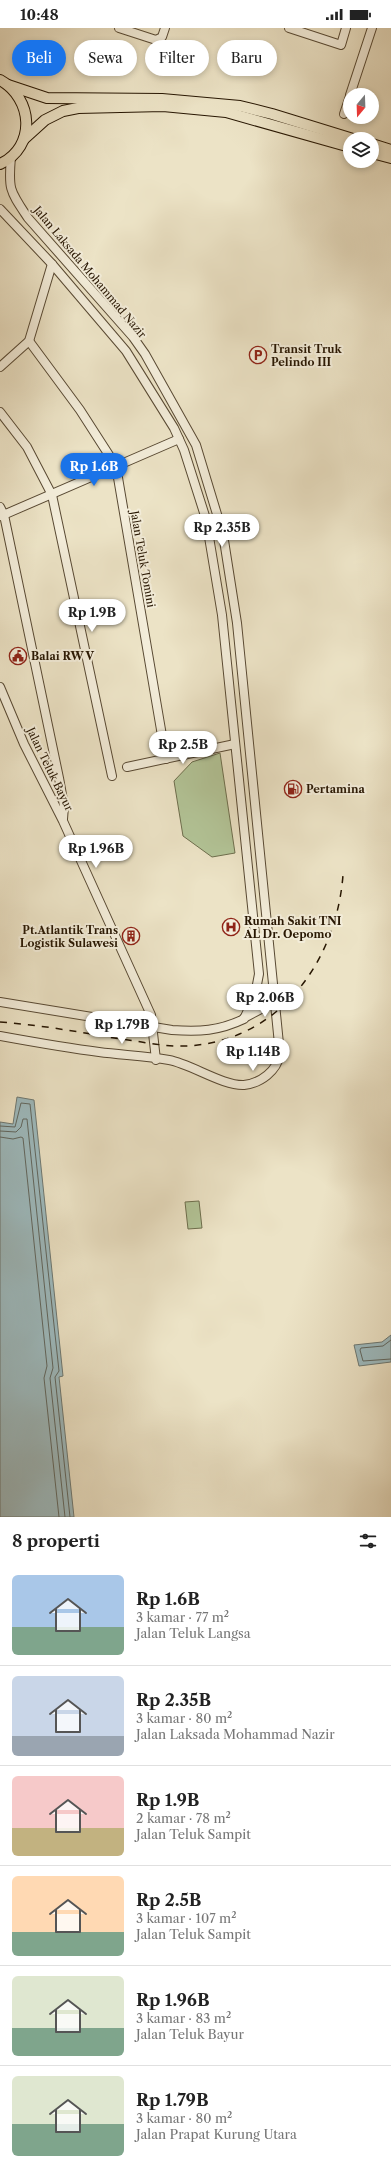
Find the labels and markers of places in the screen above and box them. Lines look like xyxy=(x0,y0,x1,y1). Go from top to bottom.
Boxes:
place label: Transit Truk Pelindo III xyxy=(271,342,343,369)
parking icon: Transit Truk Pelindo III xyxy=(248,345,268,365)
pin: Rp 1.6B xyxy=(57,453,131,487)
pin: Rp 2.35B xyxy=(181,514,263,548)
pin: Rp 1.9B xyxy=(55,599,129,633)
public building icon: Balai RW V xyxy=(8,646,28,666)
place label: Balai RW V xyxy=(31,649,95,663)
pin: Rp 2.5B xyxy=(146,731,220,765)
fuel station icon: Pertamina xyxy=(283,779,303,799)
place label: Pertamina xyxy=(306,782,365,796)
pin: Rp 1.96B xyxy=(55,835,137,869)
place label: Rumah Sakit TNI AL Dr. Oepomo xyxy=(243,914,342,941)
hospital icon: Rumah Sakit TNI AL Dr. Oepomo xyxy=(221,917,241,937)
place label: Pt.Atlantik Trans Logistik Sulawesi xyxy=(20,923,118,950)
building icon: Pt.Atlantik Trans Logistik Sulawesi xyxy=(121,926,141,946)
pin: Rp 2.06B xyxy=(224,984,306,1018)
pin: Rp 1.79B xyxy=(81,1011,163,1045)
pin: Rp 1.14B xyxy=(212,1038,294,1072)

